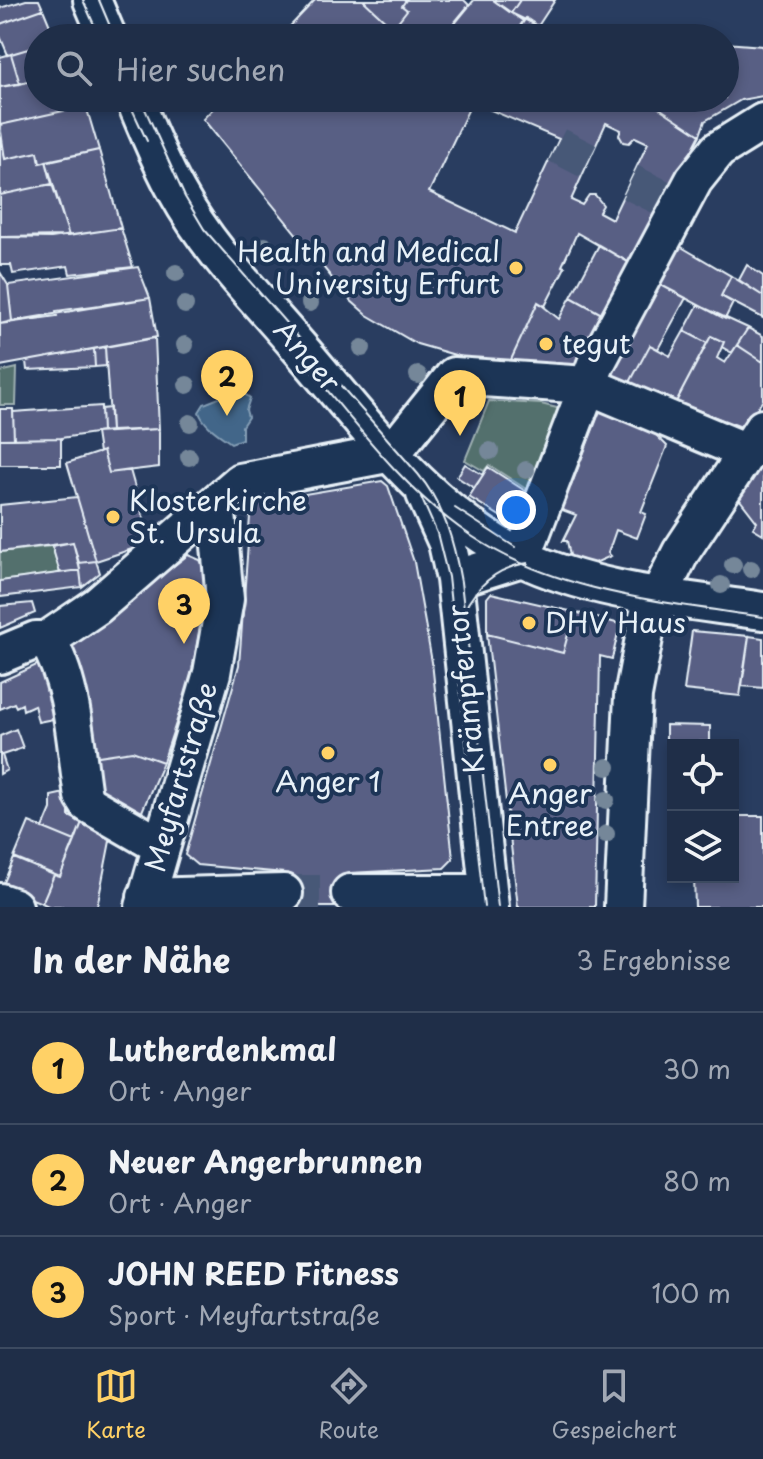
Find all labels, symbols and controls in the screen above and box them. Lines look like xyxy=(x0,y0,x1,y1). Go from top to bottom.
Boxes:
search box xyxy=(24,24,739,112)
icon: search xyxy=(52,46,96,90)
text: Hier suchen xyxy=(116,46,285,91)
place label: Health and Medical University Erfurt xyxy=(237,229,500,304)
marker: Health and Medical University Erfurt xyxy=(507,259,525,277)
street label: Anger xyxy=(264,309,352,401)
place label: tegut xyxy=(562,321,630,364)
marker: tegut xyxy=(537,335,555,353)
pin: 2 xyxy=(201,350,253,416)
pin: 1 xyxy=(434,370,486,436)
place label: Klosterkirche St. Ursula xyxy=(129,478,307,553)
your location xyxy=(496,490,536,530)
marker: Klosterkirche St. Ursula xyxy=(104,508,122,526)
pin: 3 xyxy=(158,578,210,644)
place label: DHV Haus xyxy=(545,600,686,643)
street label: Krämpfertor xyxy=(434,602,495,776)
marker: DHV Haus xyxy=(520,614,538,632)
street label: Meyfartstraße xyxy=(132,677,227,876)
map controls xyxy=(667,739,739,883)
button: locate xyxy=(667,739,739,811)
marker: Anger 1 xyxy=(319,744,337,762)
marker: Anger Entree xyxy=(541,756,559,774)
place label: Anger 1 xyxy=(275,759,381,802)
place label: Anger Entree xyxy=(506,771,594,846)
button: layers xyxy=(667,811,739,883)
text: In der Nähe xyxy=(32,933,230,985)
text: 3 Ergebnisse xyxy=(576,940,731,979)
text: Lutherdenkmal xyxy=(108,1026,336,1071)
text: 1 xyxy=(52,1049,64,1088)
text: 30 m xyxy=(663,1049,731,1088)
text: Ort · Anger xyxy=(108,1071,251,1110)
text: Neuer Angerbrunnen xyxy=(108,1138,423,1183)
text: 2 xyxy=(49,1161,67,1200)
text: 80 m xyxy=(663,1161,731,1200)
text: Ort · Anger xyxy=(108,1183,251,1222)
text: JOHN REED Fitness xyxy=(108,1250,399,1295)
text: 3 xyxy=(49,1273,67,1312)
text: 100 m xyxy=(651,1273,731,1312)
text: Sport · Meyfartstraße xyxy=(108,1295,380,1334)
tab: Karte xyxy=(86,1364,146,1445)
tab: Route xyxy=(319,1364,379,1445)
tab: Gespeichert xyxy=(552,1364,677,1445)

